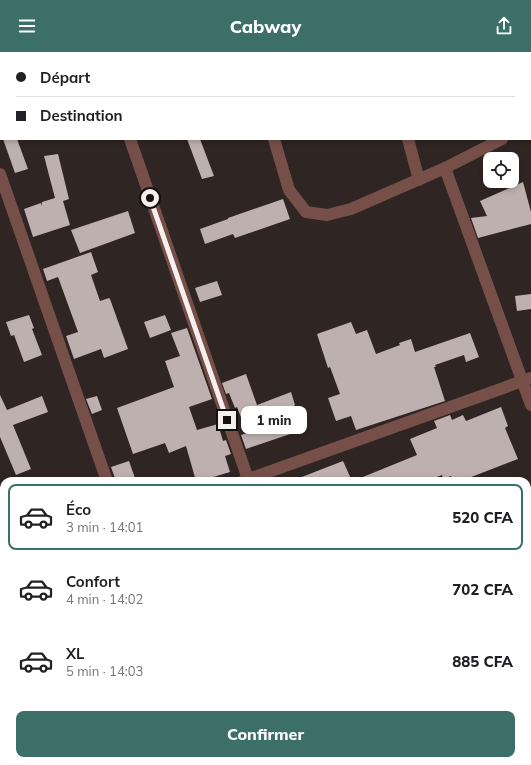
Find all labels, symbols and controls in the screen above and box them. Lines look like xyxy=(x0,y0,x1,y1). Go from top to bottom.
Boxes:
icon: menu xyxy=(16,15,38,37)
text: Cabway xyxy=(230,15,301,38)
icon: share xyxy=(493,15,515,37)
text: Départ xyxy=(40,68,90,87)
text: Destination xyxy=(40,106,123,125)
map controls xyxy=(483,152,519,188)
button: locate xyxy=(483,152,519,188)
route start xyxy=(141,189,159,207)
callout: 1 min xyxy=(241,406,307,434)
route end xyxy=(218,411,236,429)
text: 1 min xyxy=(257,412,291,428)
icon: car xyxy=(18,499,54,535)
text: Éco xyxy=(66,500,91,519)
text: 520 CFA xyxy=(452,508,513,527)
text: 3 min · 14:01 xyxy=(66,519,143,535)
icon: car xyxy=(18,571,54,607)
text: Confort xyxy=(66,572,120,591)
text: 702 CFA xyxy=(452,580,513,599)
text: 4 min · 14:02 xyxy=(66,591,143,607)
icon: car xyxy=(18,643,54,679)
text: XL xyxy=(66,644,84,663)
text: 885 CFA xyxy=(452,652,513,671)
text: 5 min · 14:03 xyxy=(66,663,143,679)
button: Confirmer xyxy=(16,711,515,757)

